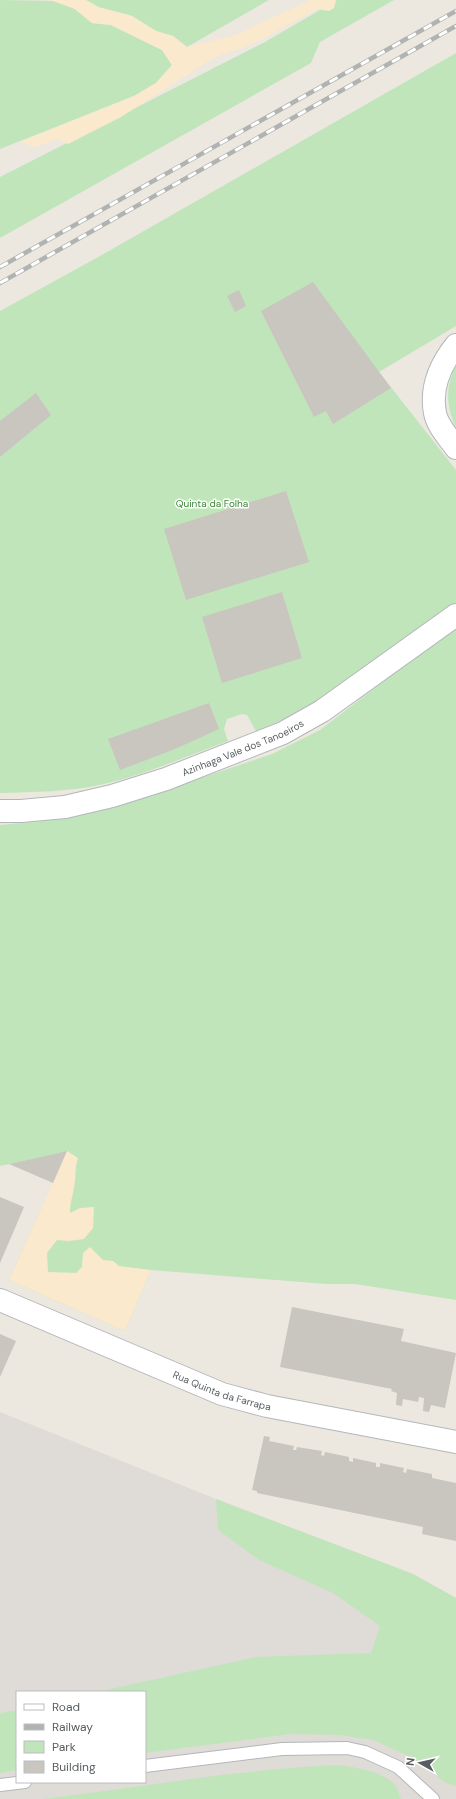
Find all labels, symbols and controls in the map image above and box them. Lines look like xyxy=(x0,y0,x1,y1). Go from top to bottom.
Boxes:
park label: Quinta da Folha xyxy=(176,497,248,510)
street label: Azinhaga Vale dos Tanoeiros xyxy=(180,717,306,779)
street label: Rua Quinta da Farrapa xyxy=(171,1368,272,1414)
legend xyxy=(16,1691,146,1783)
text: Road xyxy=(52,1699,80,1715)
text: Railway xyxy=(52,1719,93,1735)
text: Park xyxy=(52,1739,76,1755)
north arrow xyxy=(400,1743,440,1783)
text: N xyxy=(403,1757,418,1767)
text: Building xyxy=(52,1759,96,1775)

